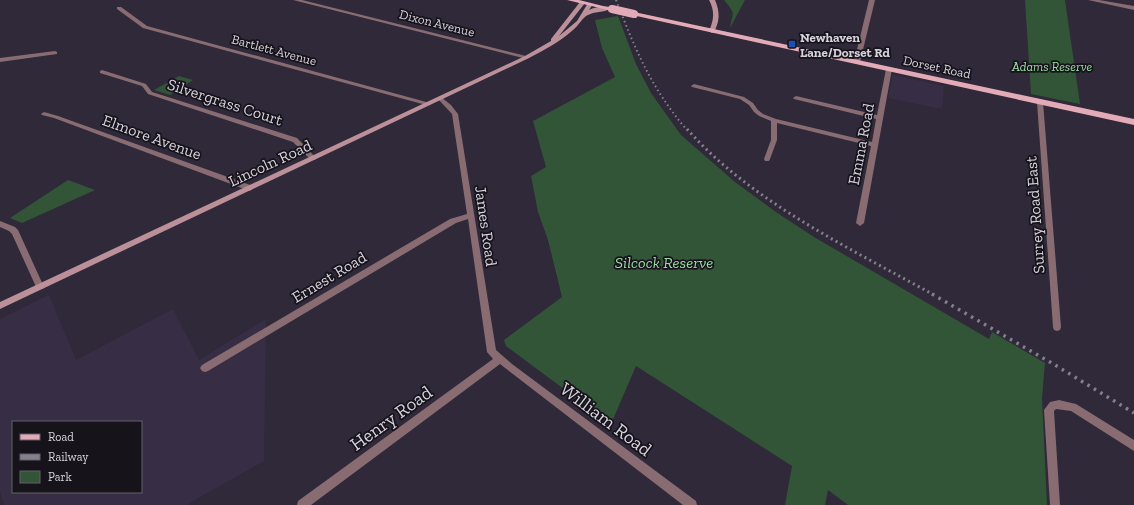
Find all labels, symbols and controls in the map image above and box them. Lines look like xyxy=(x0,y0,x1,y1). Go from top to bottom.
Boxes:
street label: Dixon Avenue xyxy=(398,6,476,40)
place label: Newhaven Lane/Dorset Rd xyxy=(800,30,890,60)
street label: Bartlett Avenue xyxy=(230,31,318,69)
marker: Newhaven Lane/Dorset Rd xyxy=(787,39,797,49)
street label: Dorset Road xyxy=(902,53,972,81)
park label: Adams Reserve xyxy=(1011,59,1093,74)
street label: Silvergrass Court xyxy=(165,74,285,130)
street label: Emma Road xyxy=(844,101,878,186)
street label: Elmore Avenue xyxy=(100,110,204,164)
street label: Lincoln Road xyxy=(225,135,315,191)
street label: Surrey Road East xyxy=(1021,156,1049,274)
street label: James Road xyxy=(471,185,501,268)
street label: Ernest Road xyxy=(288,247,370,307)
park label: Silcock Reserve xyxy=(615,253,713,272)
street label: William Road xyxy=(556,377,657,461)
street label: Henry Road xyxy=(345,380,437,456)
legend xyxy=(12,421,142,493)
text: Road xyxy=(48,430,74,444)
text: Railway xyxy=(48,450,89,464)
text: Park xyxy=(48,470,73,484)

